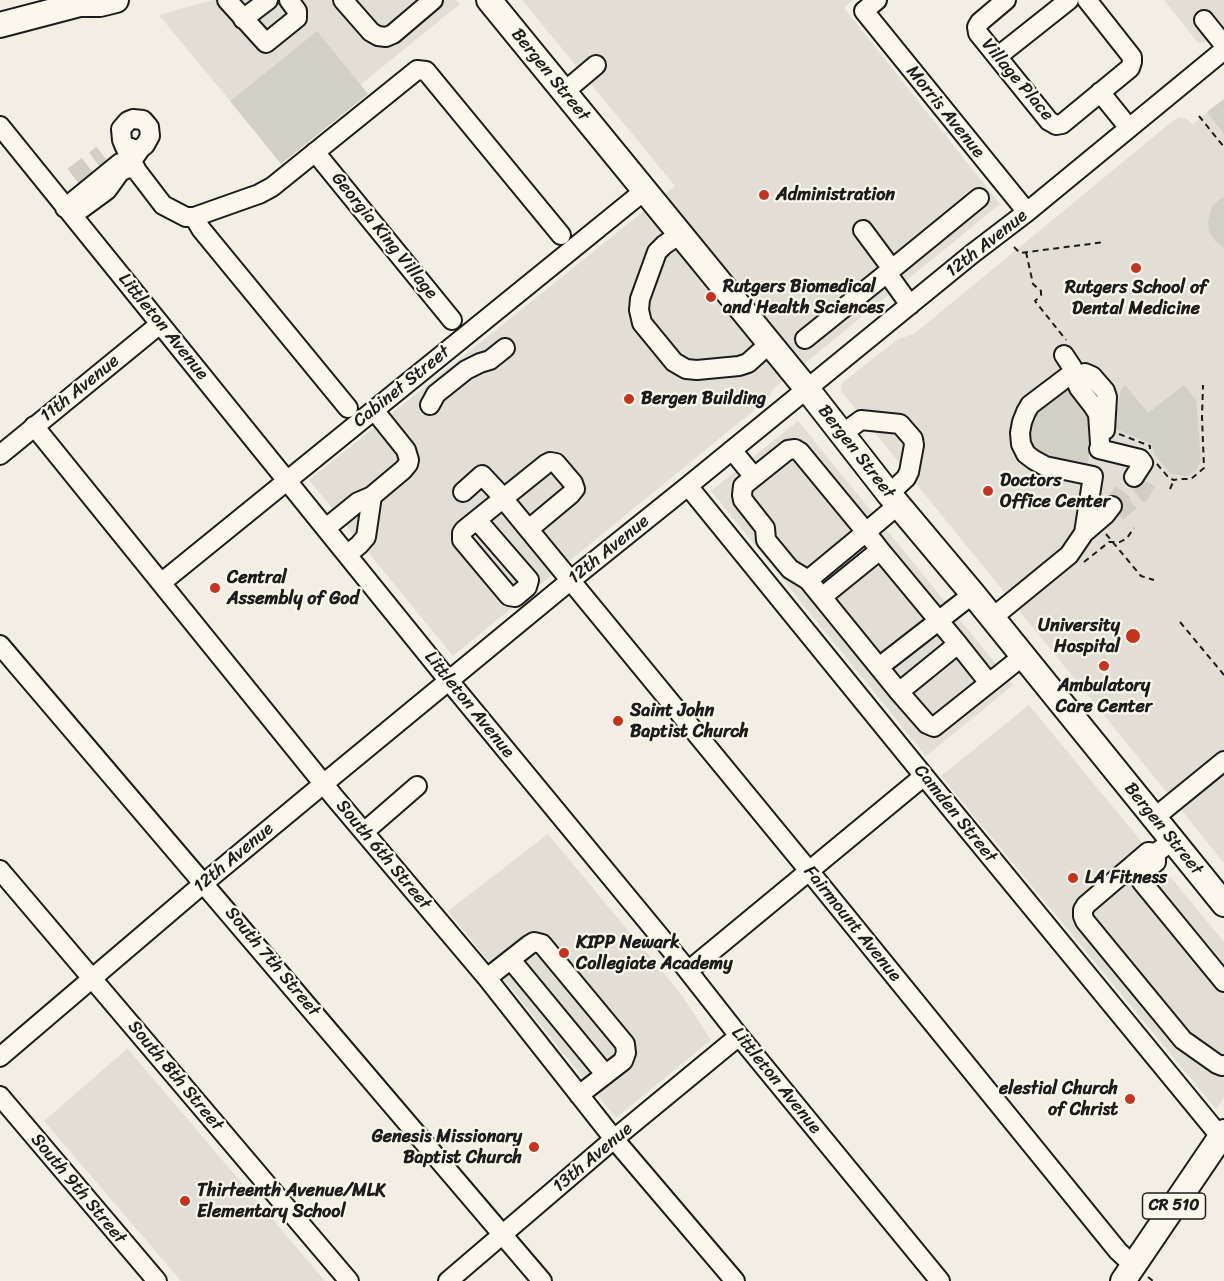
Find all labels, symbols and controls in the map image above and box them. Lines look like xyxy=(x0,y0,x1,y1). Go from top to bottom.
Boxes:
street label: Bergen Street xyxy=(506,24,594,126)
street label: Village Place xyxy=(976,34,1058,126)
street label: Morris Avenue xyxy=(901,61,989,163)
street label: Georgia King Village xyxy=(326,168,442,304)
place label: Administration xyxy=(776,184,895,206)
marker: Administration xyxy=(757,188,771,202)
street label: 12th Avenue xyxy=(942,205,1032,283)
marker: Rutgers School of Dental Medicine xyxy=(1129,261,1143,275)
street label: Littleton Avenue xyxy=(113,269,213,385)
place label: Rutgers Biomedical and Health Sciences xyxy=(723,276,884,318)
place label: Rutgers School of Dental Medicine xyxy=(1065,277,1207,320)
marker: Rutgers Biomedical and Health Sciences xyxy=(704,290,718,304)
street label: Cabinet Street xyxy=(349,342,455,432)
street label: 11th Avenue xyxy=(36,351,124,427)
place label: Bergen Building xyxy=(641,388,766,410)
marker: Bergen Building xyxy=(622,392,636,406)
street label: Bergen Street xyxy=(813,401,899,503)
place label: Doctors Office Center xyxy=(1000,470,1110,512)
marker: Doctors Office Center xyxy=(981,484,995,498)
street label: 12th Avenue xyxy=(564,511,654,589)
place label: Central Assembly of God xyxy=(227,567,359,610)
marker: Central Assembly of God xyxy=(208,581,222,595)
place label: University Hospital xyxy=(1038,615,1120,658)
marker: University Hospital xyxy=(1124,627,1142,645)
street label: Littleton Avenue xyxy=(419,647,519,763)
marker: Ambulatory Care Center xyxy=(1097,659,1111,673)
place label: Ambulatory Care Center xyxy=(1056,675,1152,718)
place label: Saint John Baptist Church xyxy=(630,700,749,742)
marker: Saint John Baptist Church xyxy=(611,714,625,728)
street label: Camden Street xyxy=(909,761,1001,867)
street label: Bergen Street xyxy=(1119,778,1207,880)
street label: South 6th Street xyxy=(331,796,435,914)
street label: 12th Avenue xyxy=(190,818,278,898)
street label: Fairmount Avenue xyxy=(798,862,906,986)
place label: LA Fitness xyxy=(1085,867,1167,889)
marker: LA Fitness xyxy=(1066,871,1080,885)
street label: South 7th Street xyxy=(220,903,324,1021)
place label: KIPP Newark Collegiate Academy xyxy=(576,932,733,974)
marker: KIPP Newark Collegiate Academy xyxy=(557,946,571,960)
street label: South 8th Street xyxy=(123,1017,227,1135)
street label: Littleton Avenue xyxy=(726,1023,826,1139)
place label: elestial Church of Christ xyxy=(999,1078,1118,1120)
marker: elestial Church of Christ xyxy=(1123,1092,1137,1106)
street label: 13th Avenue xyxy=(549,1119,637,1197)
place label: Genesis Missionary Baptist Church xyxy=(372,1126,522,1168)
street label: South 9th Street xyxy=(26,1129,130,1249)
marker: Genesis Missionary Baptist Church xyxy=(527,1140,541,1154)
place label: Thirteenth Avenue/MLK Elementary School xyxy=(197,1180,386,1222)
road number: CR 510 xyxy=(1142,1193,1206,1219)
marker: Thirteenth Avenue/MLK Elementary School xyxy=(178,1194,192,1208)

